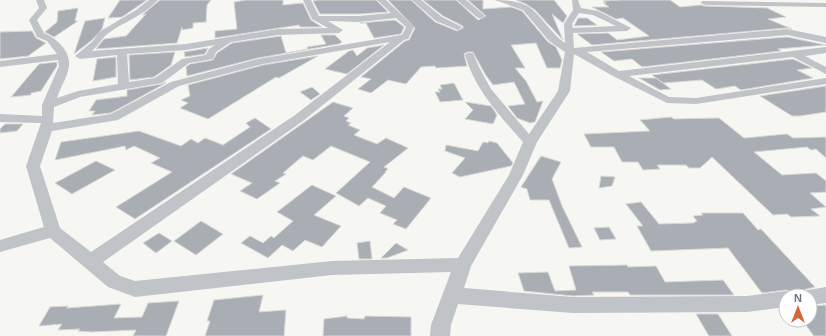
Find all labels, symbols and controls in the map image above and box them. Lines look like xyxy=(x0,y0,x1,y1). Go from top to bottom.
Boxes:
north arrow xyxy=(778,288,818,328)
text: N xyxy=(794,292,802,304)

